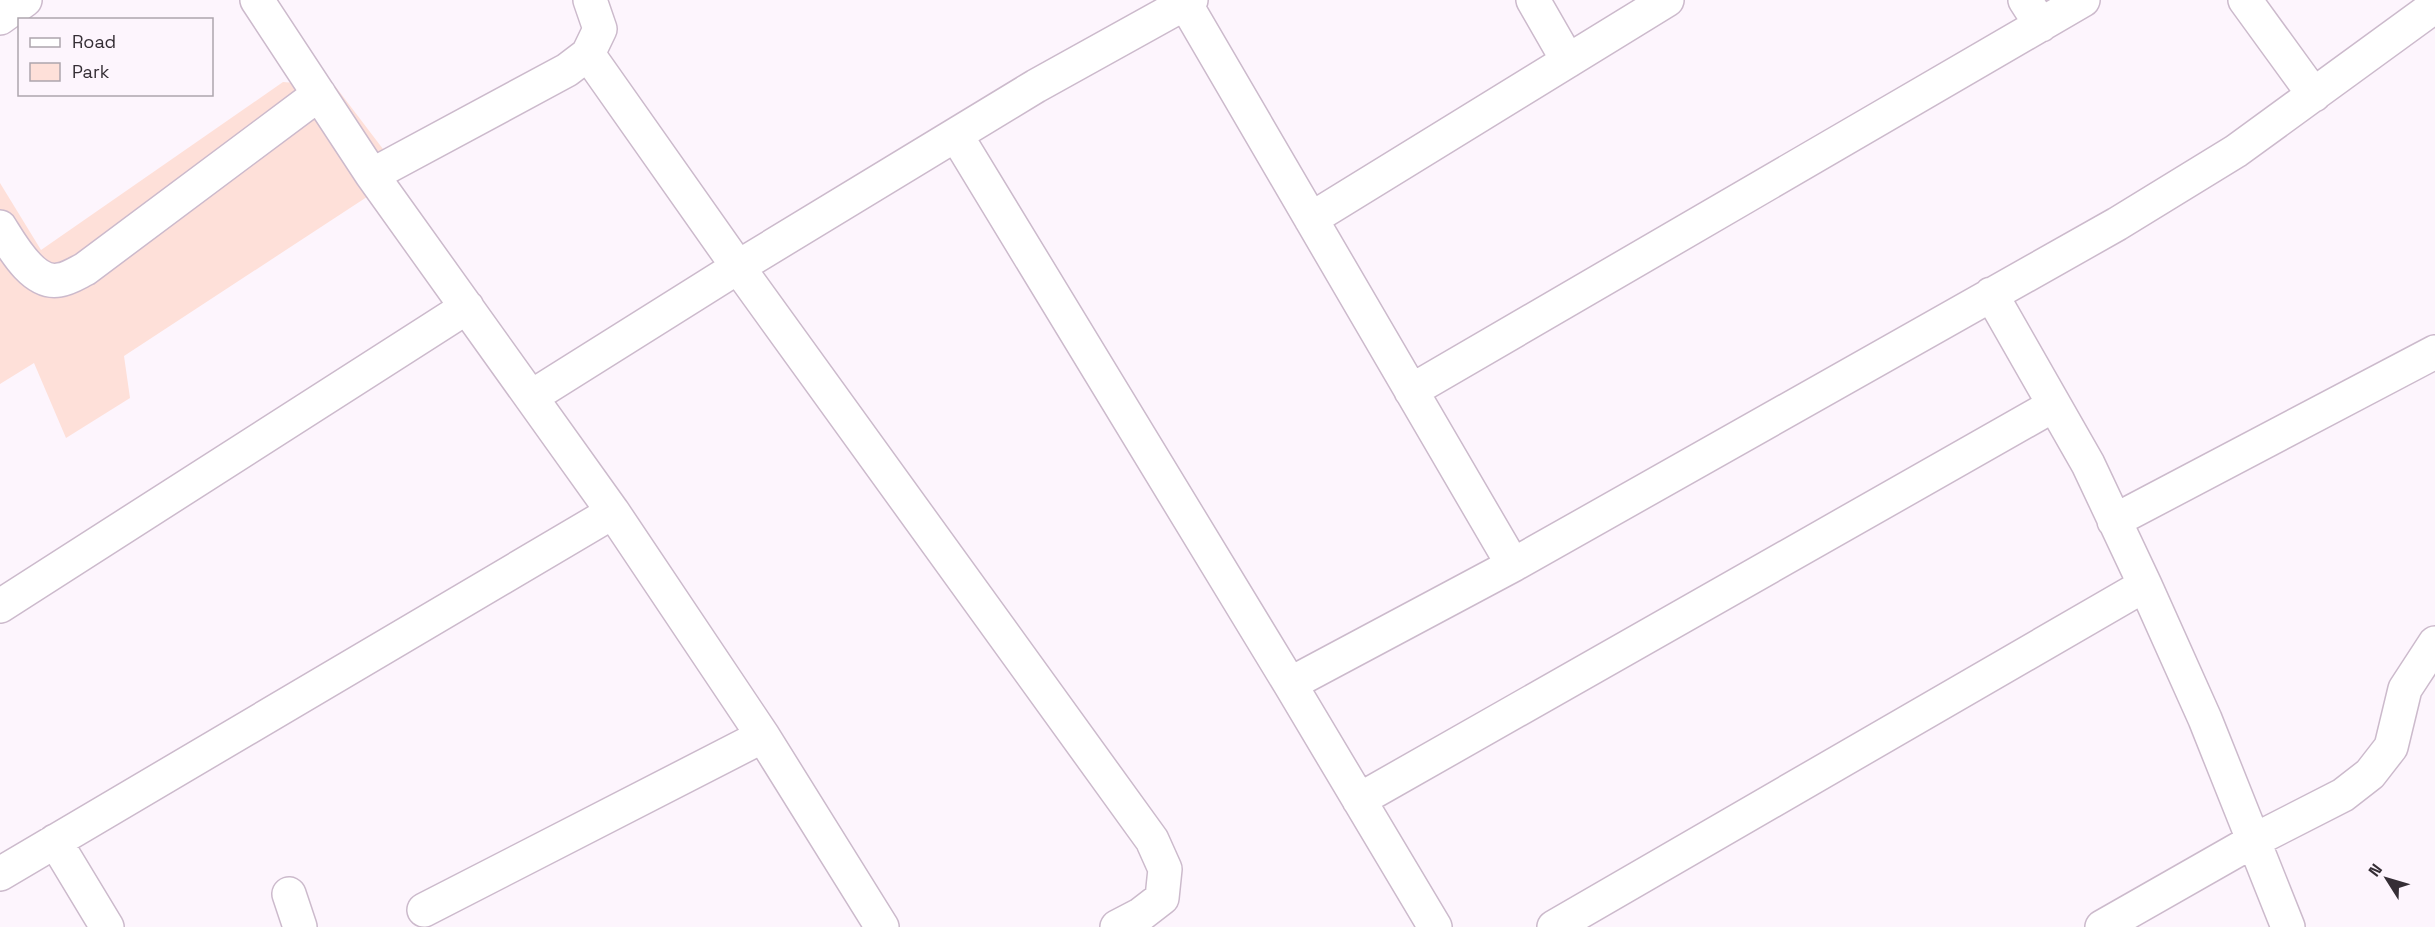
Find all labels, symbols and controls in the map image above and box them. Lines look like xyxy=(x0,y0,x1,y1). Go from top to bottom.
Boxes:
legend xyxy=(18,18,213,96)
text: Road xyxy=(72,30,116,53)
text: Park xyxy=(72,60,110,83)
north arrow xyxy=(2357,849,2417,909)
text: N xyxy=(2364,860,2387,881)

